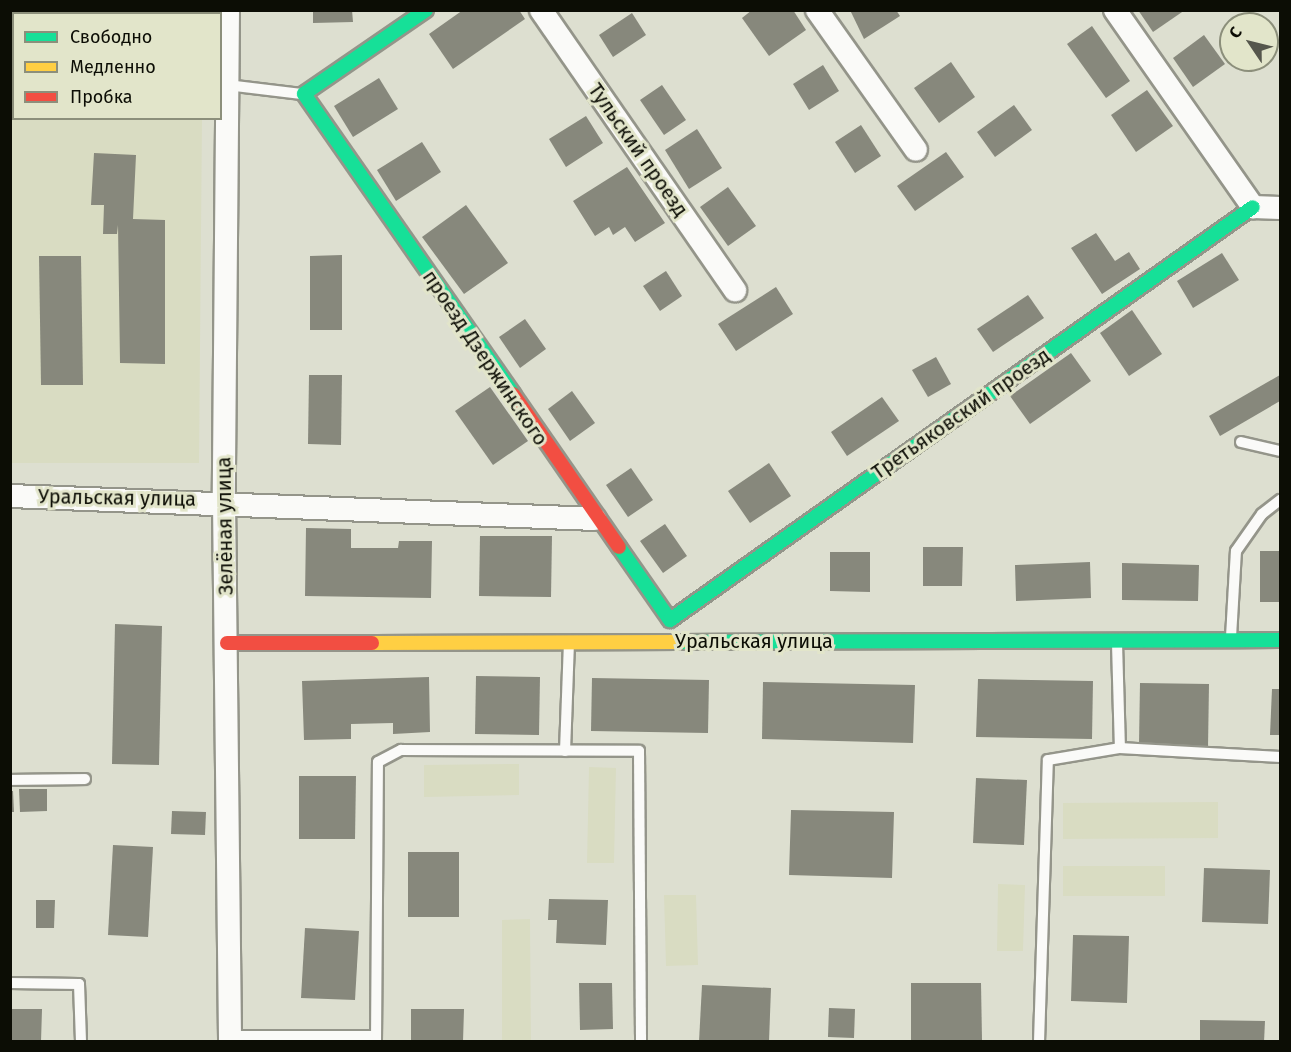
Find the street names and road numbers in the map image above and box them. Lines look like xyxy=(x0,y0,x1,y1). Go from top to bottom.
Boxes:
street label: Тульский проезд xyxy=(583,79,693,221)
street label: проезд Дзержинского xyxy=(417,266,553,450)
street label: Третьяковский проезд xyxy=(867,343,1055,485)
street label: Зелёная улица xyxy=(212,457,238,595)
street label: Уральская улица xyxy=(38,485,196,511)
street label: Уральская улица xyxy=(675,629,833,653)

